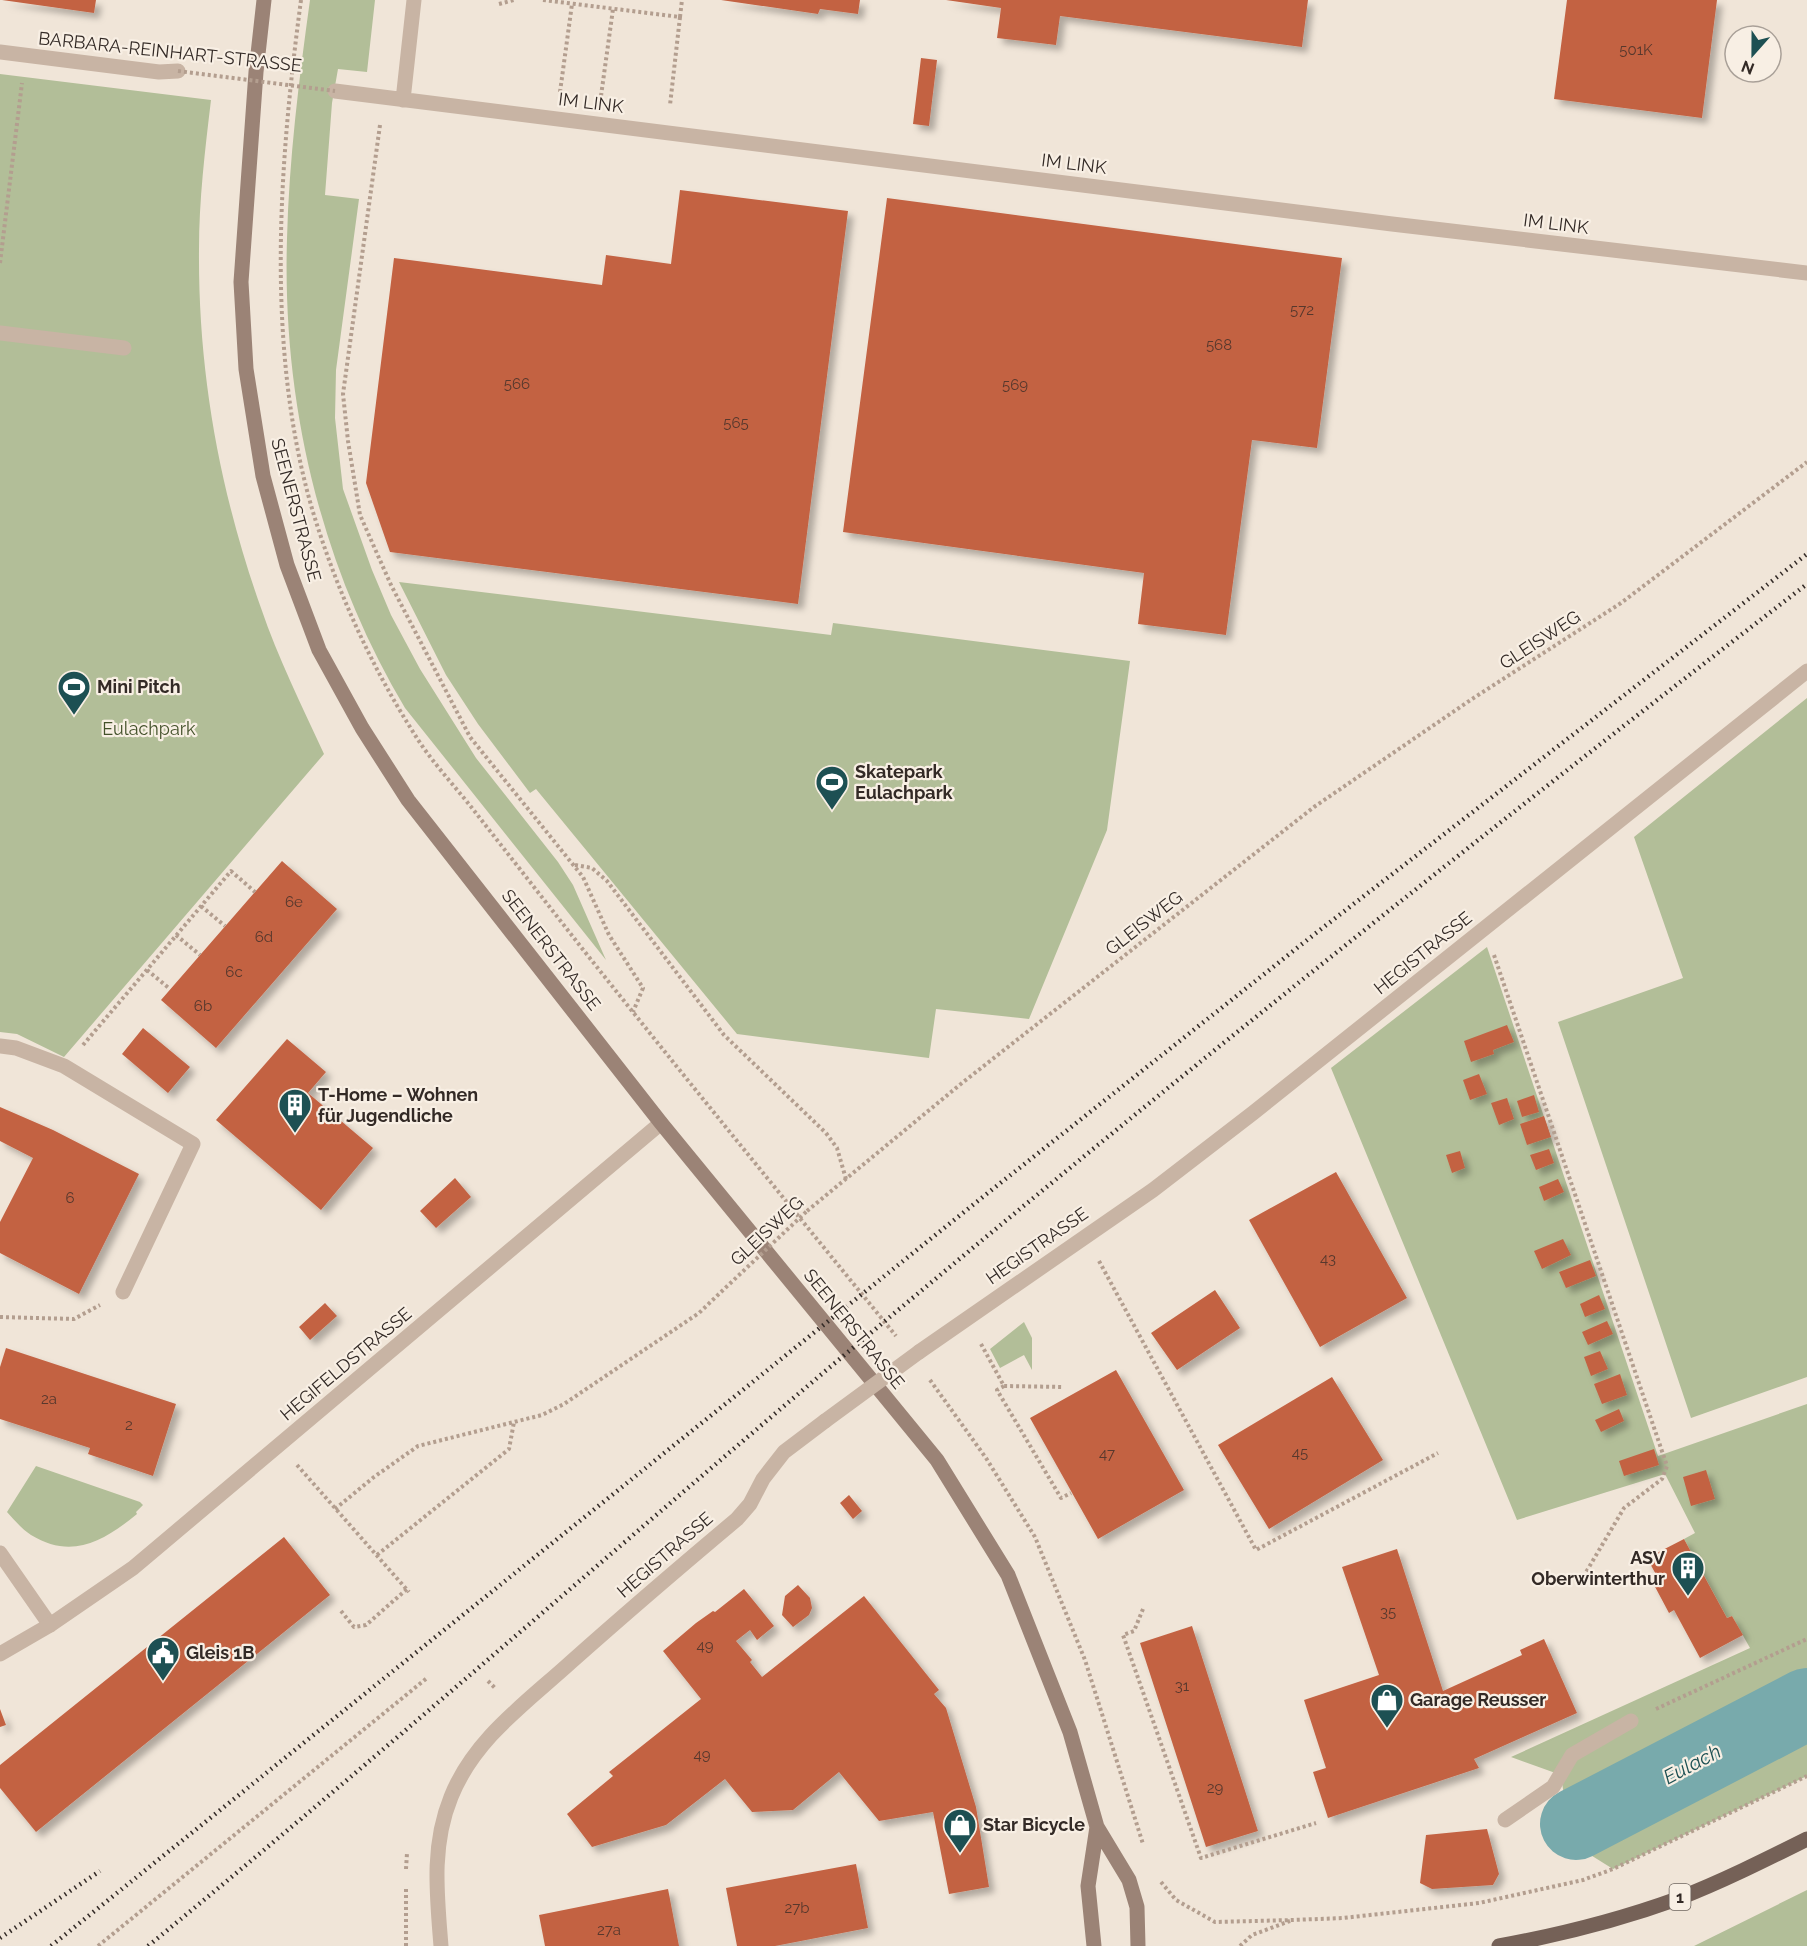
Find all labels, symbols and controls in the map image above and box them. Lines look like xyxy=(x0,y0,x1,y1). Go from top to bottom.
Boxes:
north arrow xyxy=(1723,24,1783,84)
street label: BARBARA-REINHART-STRASSE xyxy=(37,27,303,76)
house number: 501K xyxy=(1619,41,1653,59)
text: N xyxy=(1739,56,1757,79)
street label: IM LINK xyxy=(557,88,625,117)
street label: IM LINK xyxy=(1040,149,1108,178)
street label: IM LINK xyxy=(1522,209,1590,238)
house number: 572 xyxy=(1290,301,1314,319)
house number: 568 xyxy=(1206,336,1232,354)
house number: 566 xyxy=(504,375,530,393)
house number: 569 xyxy=(1002,376,1028,394)
house number: 565 xyxy=(723,414,749,432)
street label: SEENERSTRASSE xyxy=(267,436,326,584)
street label: GLEISWEG xyxy=(1495,606,1584,673)
sports icon: Mini Pitch xyxy=(56,669,92,716)
place label: Mini Pitch xyxy=(97,676,181,697)
park label: Eulachpark xyxy=(102,718,196,739)
place label: Skatepark Eulachpark xyxy=(855,761,954,803)
sports icon: Skatepark Eulachpark xyxy=(814,764,850,811)
street label: SEENERSTRASSE xyxy=(498,885,605,1014)
street label: GLEISWEG xyxy=(1101,886,1186,959)
house number: 6e xyxy=(285,893,303,911)
street label: HEGISTRASSE xyxy=(1370,907,1476,998)
house number: 6d xyxy=(255,928,273,946)
house number: 6c xyxy=(225,963,243,981)
house number: 6b xyxy=(194,997,212,1015)
place label: T-Home – Wohnen für Jugendliche xyxy=(318,1084,478,1126)
building icon: T-Home – Wohnen für Jugendliche xyxy=(277,1087,313,1134)
house number: 6 xyxy=(65,1189,75,1207)
street label: GLEISWEG xyxy=(726,1192,807,1270)
street label: HEGISTRASSE xyxy=(982,1203,1092,1289)
house number: 43 xyxy=(1320,1250,1336,1268)
street label: SEENERSTRASSE xyxy=(800,1265,909,1393)
street label: HEGIFELDSTRASSE xyxy=(276,1303,416,1425)
house number: 2a xyxy=(41,1390,57,1408)
house number: 2 xyxy=(125,1416,133,1434)
house number: 45 xyxy=(1292,1444,1308,1462)
house number: 47 xyxy=(1099,1445,1115,1463)
street label: HEGISTRASSE xyxy=(613,1507,717,1602)
place label: ASV Oberwinterthur xyxy=(1531,1547,1666,1589)
building icon: ASV Oberwinterthur xyxy=(1670,1550,1706,1597)
house number: 35 xyxy=(1380,1603,1396,1621)
public building icon: Gleis 1B xyxy=(145,1635,181,1682)
house number: 49 xyxy=(697,1637,714,1655)
place label: Gleis 1B xyxy=(186,1642,254,1663)
house number: 31 xyxy=(1175,1677,1190,1695)
shop icon: Garage Reusser xyxy=(1369,1682,1405,1729)
place label: Garage Reusser xyxy=(1410,1689,1546,1710)
water label: Eulach xyxy=(1659,1739,1725,1789)
house number: 49 xyxy=(694,1746,711,1764)
house number: 29 xyxy=(1207,1779,1224,1797)
shop icon: Star Bicycle xyxy=(942,1807,978,1854)
place label: Star Bicycle xyxy=(983,1814,1085,1835)
road number: 1 xyxy=(1670,1884,1690,1910)
house number: 27b xyxy=(784,1899,810,1917)
house number: 27a xyxy=(597,1921,621,1939)

